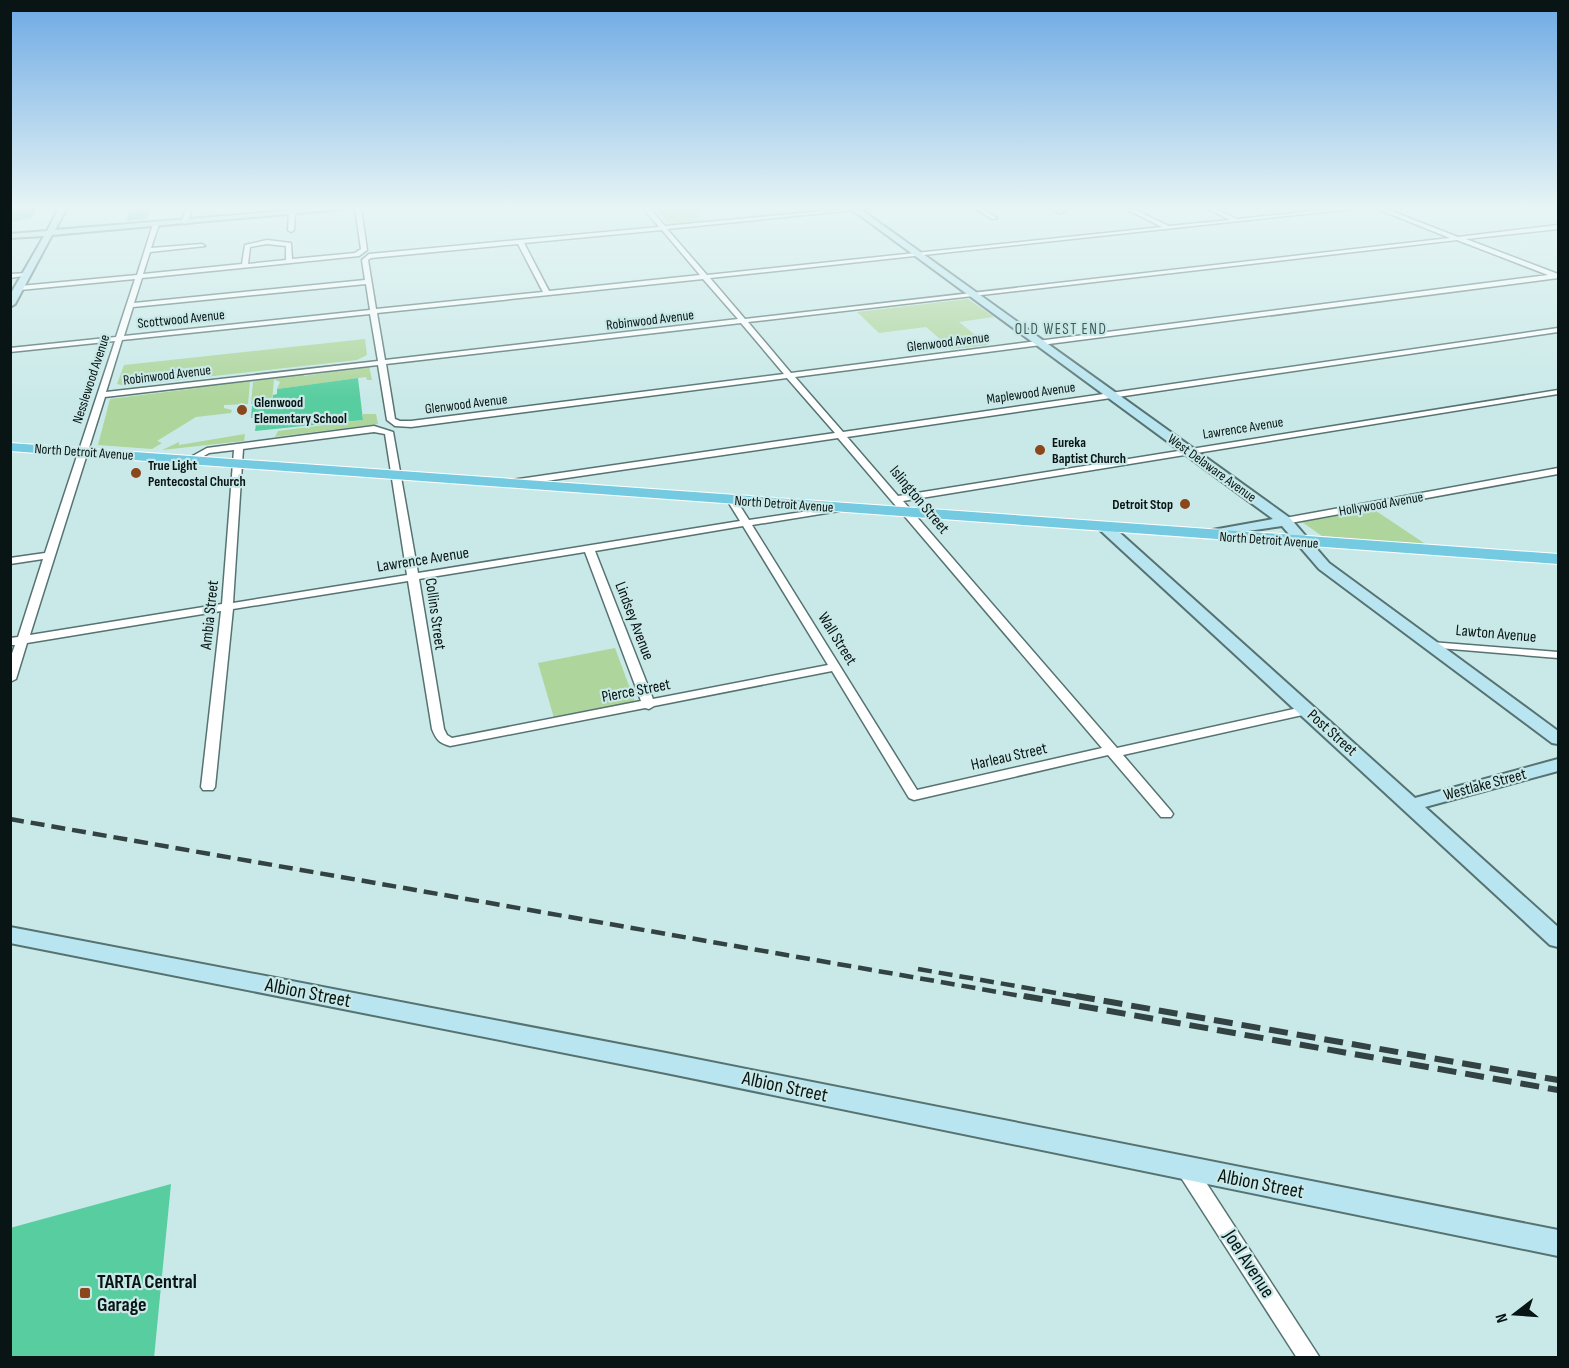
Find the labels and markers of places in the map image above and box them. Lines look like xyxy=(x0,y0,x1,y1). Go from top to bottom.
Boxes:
place label: Glenwood Elementary School xyxy=(254,394,347,427)
marker: Glenwood Elementary School xyxy=(235,403,249,417)
place label: Eureka Baptist Church xyxy=(1052,434,1126,467)
marker: Eureka Baptist Church xyxy=(1033,443,1047,457)
place label: True Light Pentecostal Church xyxy=(148,457,246,490)
marker: True Light Pentecostal Church xyxy=(129,466,143,480)
place label: Detroit Stop xyxy=(1112,496,1173,513)
marker: Detroit Stop xyxy=(1178,497,1192,511)
place label: TARTA Central Garage xyxy=(97,1270,197,1317)
marker: TARTA Central Garage xyxy=(78,1286,92,1300)

